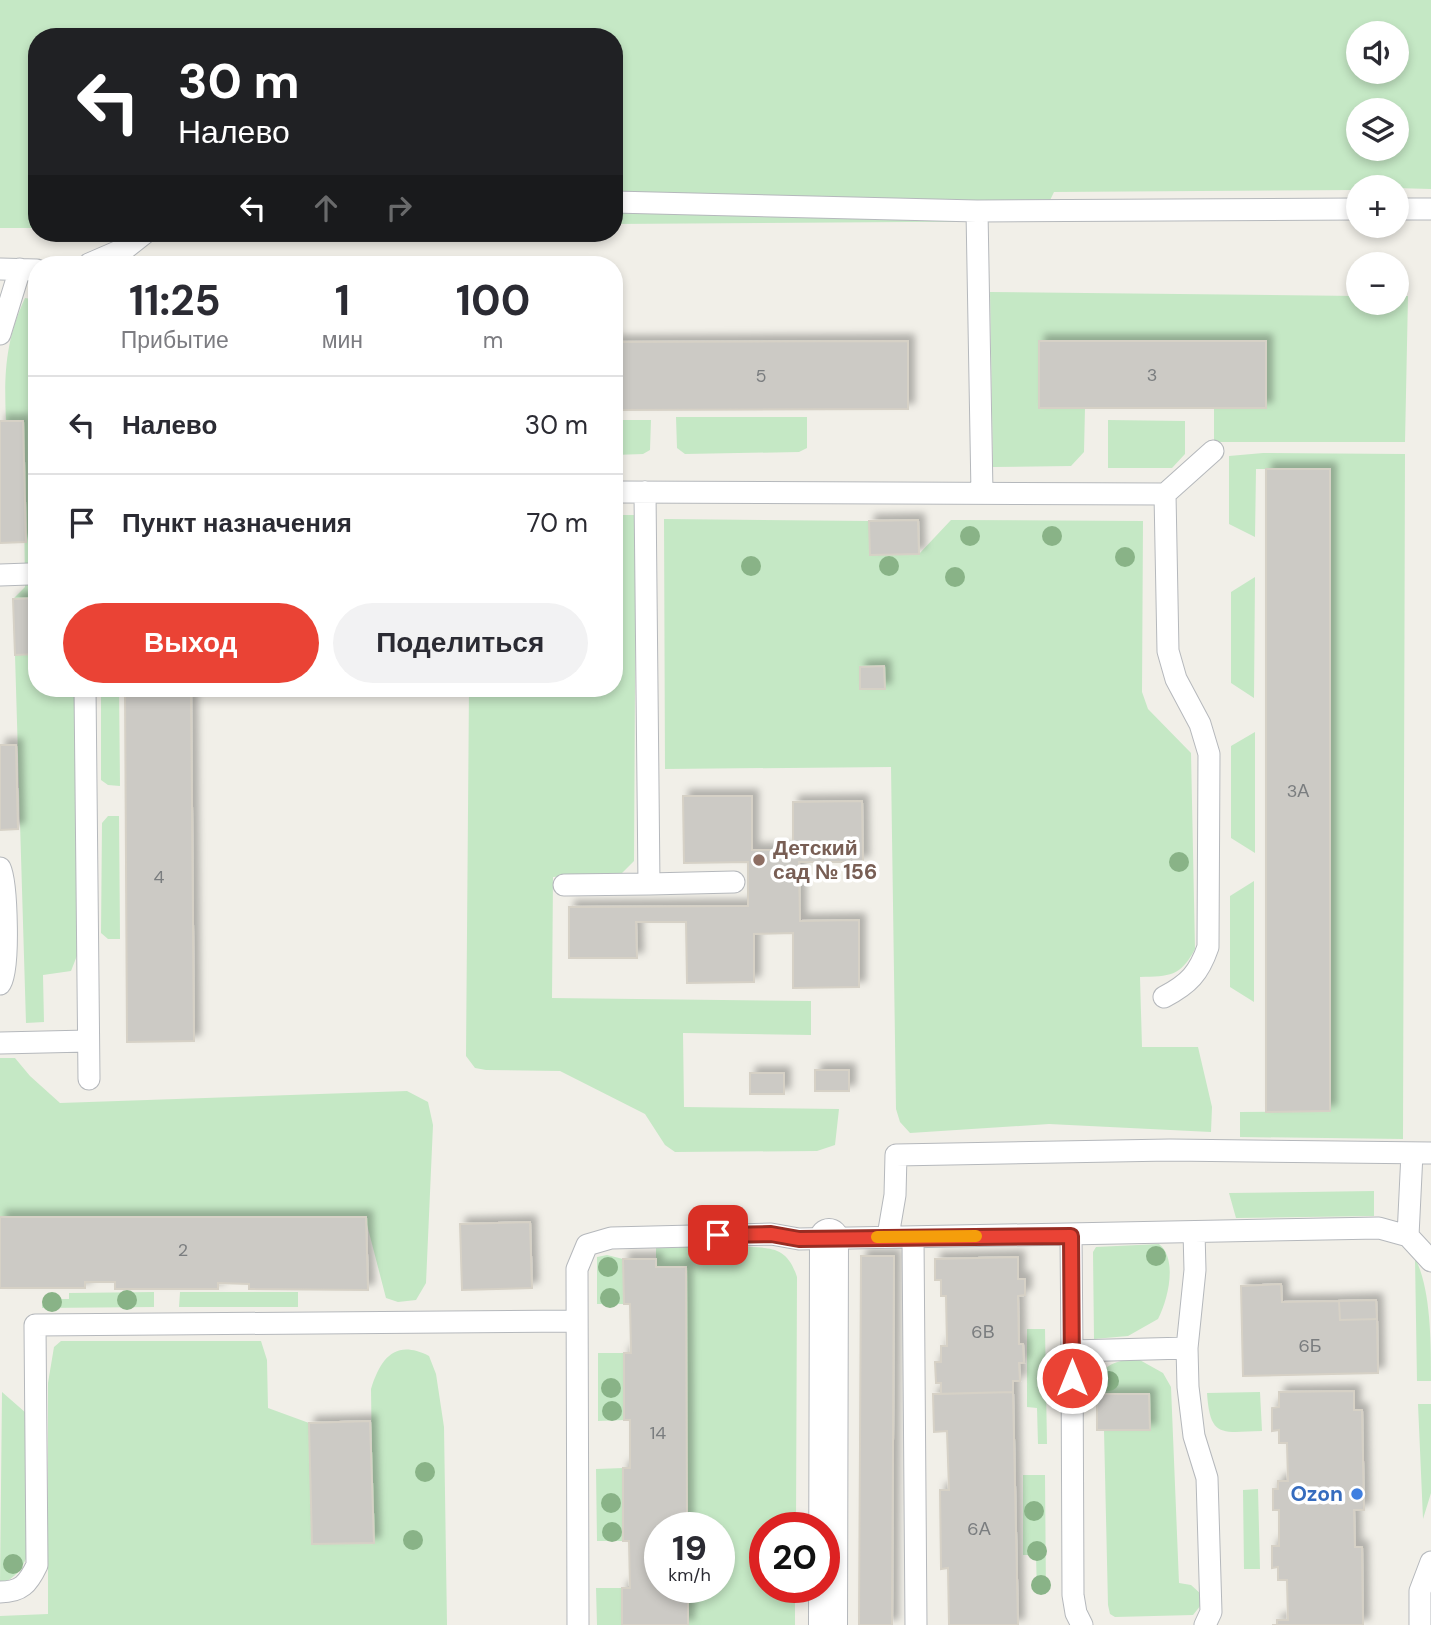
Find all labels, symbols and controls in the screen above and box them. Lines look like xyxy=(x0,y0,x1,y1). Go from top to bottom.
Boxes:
map controls xyxy=(1346,21,1409,315)
button: sound xyxy=(1346,21,1409,84)
text: 30 m xyxy=(178,49,300,113)
icon: left xyxy=(63,56,154,147)
button: layers xyxy=(1346,98,1409,161)
text: Налево xyxy=(178,111,290,153)
button: + xyxy=(1346,175,1409,238)
icon: left xyxy=(234,189,272,227)
icon: ahead xyxy=(307,189,345,227)
icon: right xyxy=(380,189,418,227)
button: − xyxy=(1346,252,1409,315)
text: 11:25 xyxy=(129,273,221,328)
text: 1 xyxy=(335,273,350,328)
text: 100 xyxy=(456,273,530,328)
text: Прибытие xyxy=(121,325,229,355)
text: мин xyxy=(322,325,363,355)
text: m xyxy=(483,325,503,355)
house number: 3 xyxy=(1147,363,1157,387)
house number: 5 xyxy=(756,364,766,388)
icon: left xyxy=(63,406,101,444)
text: Налево xyxy=(122,408,217,442)
text: 30 m xyxy=(525,408,588,442)
icon: arrive xyxy=(63,504,101,542)
text: Пункт назначения xyxy=(122,506,352,540)
text: 70 m xyxy=(527,506,588,540)
button: Выход xyxy=(63,603,319,683)
button: Поделиться xyxy=(333,603,588,683)
house number: 3А xyxy=(1287,779,1309,803)
place label: Детский сад № 156 xyxy=(773,834,877,886)
marker: Детский сад № 156 xyxy=(751,852,767,868)
house number: 4 xyxy=(154,865,165,889)
pin xyxy=(688,1205,748,1265)
icon: arrive xyxy=(699,1216,737,1254)
house number: 2 xyxy=(178,1238,188,1262)
house number: 6В xyxy=(971,1320,995,1344)
house number: 6Б xyxy=(1298,1334,1322,1358)
position arrow xyxy=(1035,1341,1109,1415)
house number: 14 xyxy=(650,1421,666,1445)
place label: Ozon xyxy=(1290,1480,1343,1508)
marker: Ozon xyxy=(1349,1486,1365,1502)
speed limit sign: 20 xyxy=(749,1512,840,1603)
house number: 6А xyxy=(967,1517,991,1541)
text: 19 xyxy=(672,1525,707,1571)
text: km/h xyxy=(668,1563,711,1587)

